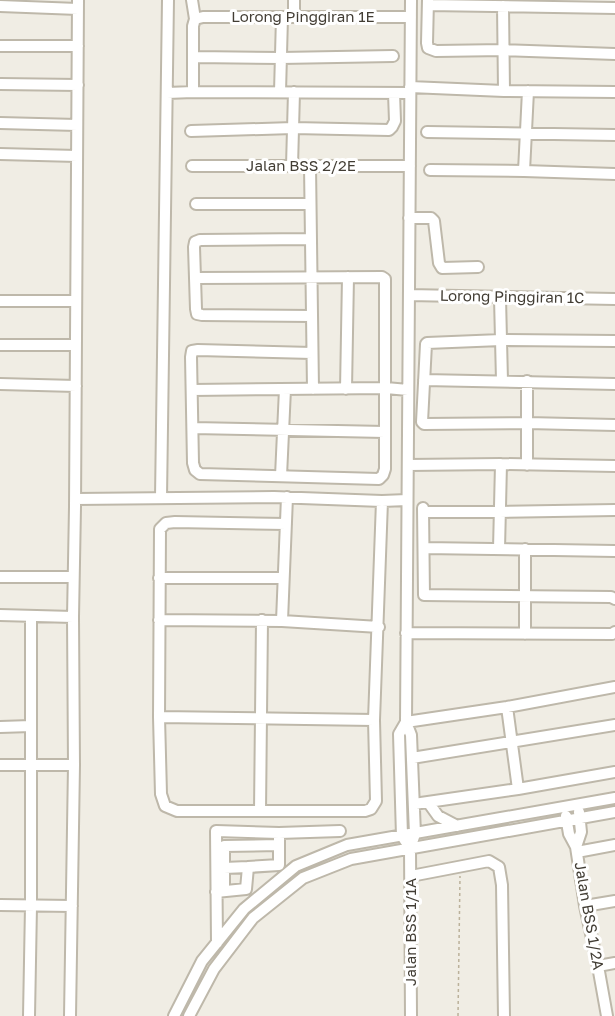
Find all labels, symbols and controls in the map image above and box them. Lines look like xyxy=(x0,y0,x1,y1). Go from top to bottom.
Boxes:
street label: Lorong Pinggiran 1E xyxy=(231,7,375,25)
street label: Jalan BSS 2/2E xyxy=(246,156,356,174)
street label: Lorong Pinggiran 1C xyxy=(440,286,584,306)
street label: Jalan BSS 1/2A xyxy=(572,860,608,971)
street label: Jalan BSS 1/1A xyxy=(401,878,419,986)

